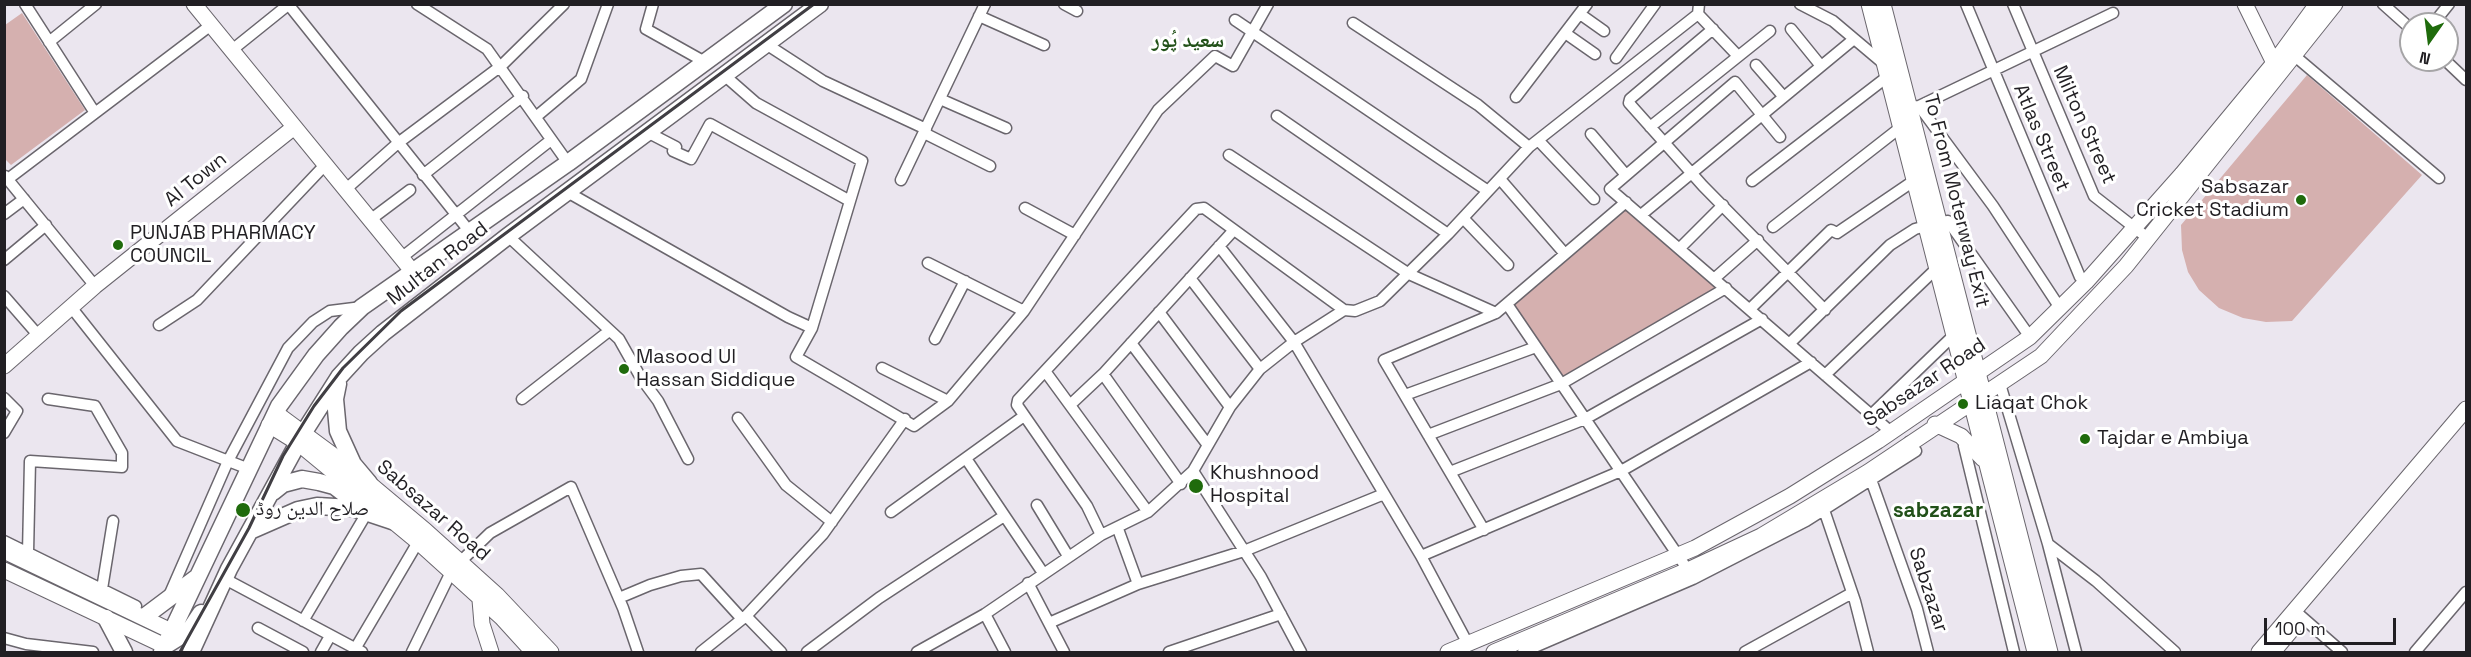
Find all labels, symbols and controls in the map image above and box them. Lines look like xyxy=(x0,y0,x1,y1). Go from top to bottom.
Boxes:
north arrow xyxy=(2399,12,2459,72)
district label: سعید پُور xyxy=(1152,28,1224,54)
text: N xyxy=(2417,47,2433,69)
street label: Milton Street xyxy=(2047,62,2121,188)
street label: Atlas Street xyxy=(2008,81,2074,195)
street label: To From Moterway Exit xyxy=(1918,92,1994,310)
street label: AI Town xyxy=(160,148,232,212)
place label: Sabsazar Cricket Stadium xyxy=(2136,176,2289,223)
marker: Sabsazar Cricket Stadium xyxy=(2294,193,2308,207)
street label: Multan Road xyxy=(383,217,493,311)
place label: PUNJAB PHARMACY COUNCIL xyxy=(130,222,316,269)
marker: PUNJAB PHARMACY COUNCIL xyxy=(111,238,125,252)
street label: Sabsazar Road xyxy=(1859,333,1991,433)
place label: Masood Ul Hassan Siddique xyxy=(636,346,795,393)
marker: Masood Ul Hassan Siddique xyxy=(617,362,631,376)
place label: Liaqat Chok xyxy=(1975,392,2088,416)
marker: Liaqat Chok xyxy=(1956,397,1970,411)
place label: Tajdar e Ambiya xyxy=(2097,427,2249,451)
marker: Tajdar e Ambiya xyxy=(2078,432,2092,446)
street label: Sabsazar Road xyxy=(371,455,495,567)
place label: Khushnood Hospital xyxy=(1210,462,1319,509)
marker: Khushnood Hospital xyxy=(1187,477,1205,495)
place label: صلاح الدین روڈ xyxy=(256,498,369,522)
district label: sabzazar xyxy=(1893,498,1983,524)
marker: صلاح الدین روڈ xyxy=(234,501,252,519)
street label: Sabzazar xyxy=(1903,545,1953,635)
scale bar xyxy=(2267,606,2399,644)
text: 100 m xyxy=(2275,617,2326,640)

